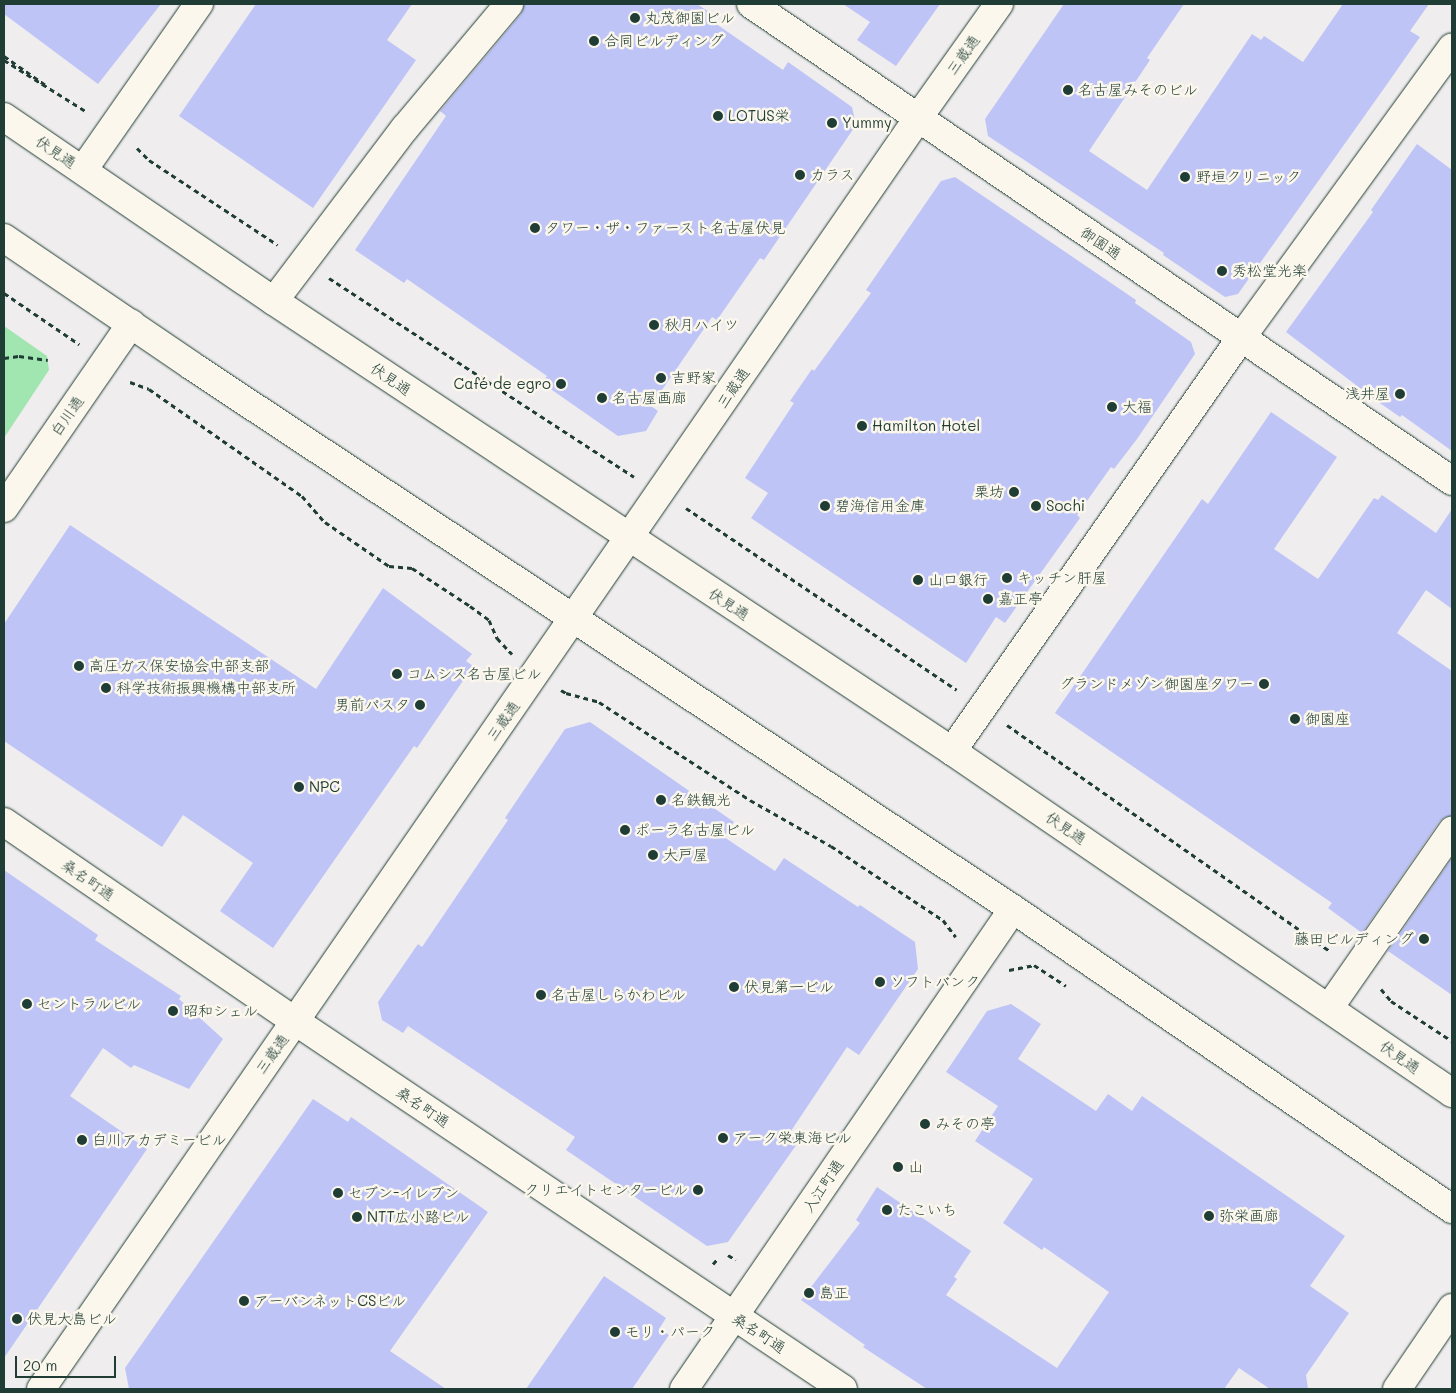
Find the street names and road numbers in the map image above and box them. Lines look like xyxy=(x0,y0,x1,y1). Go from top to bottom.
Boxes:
street label: 三蔵通 xyxy=(943,31,983,79)
street label: 伏見通 xyxy=(32,132,80,172)
street label: 御園通 xyxy=(1077,223,1125,263)
street label: 伏見通 xyxy=(367,359,415,399)
street label: 三蔵通 xyxy=(713,364,753,412)
street label: 白川通 xyxy=(47,392,87,440)
street label: 伏見通 xyxy=(705,584,753,624)
street label: 三蔵通 xyxy=(483,697,523,745)
street label: 伏見通 xyxy=(1042,808,1090,848)
street label: 桑名町通 xyxy=(58,856,118,904)
street label: 三蔵通 xyxy=(252,1030,292,1078)
street label: 伏見通 xyxy=(1376,1037,1424,1077)
street label: 桑名町通 xyxy=(393,1083,453,1131)
street label: 入江町通 xyxy=(799,1156,847,1216)
street label: 桑名町通 xyxy=(729,1309,789,1357)

